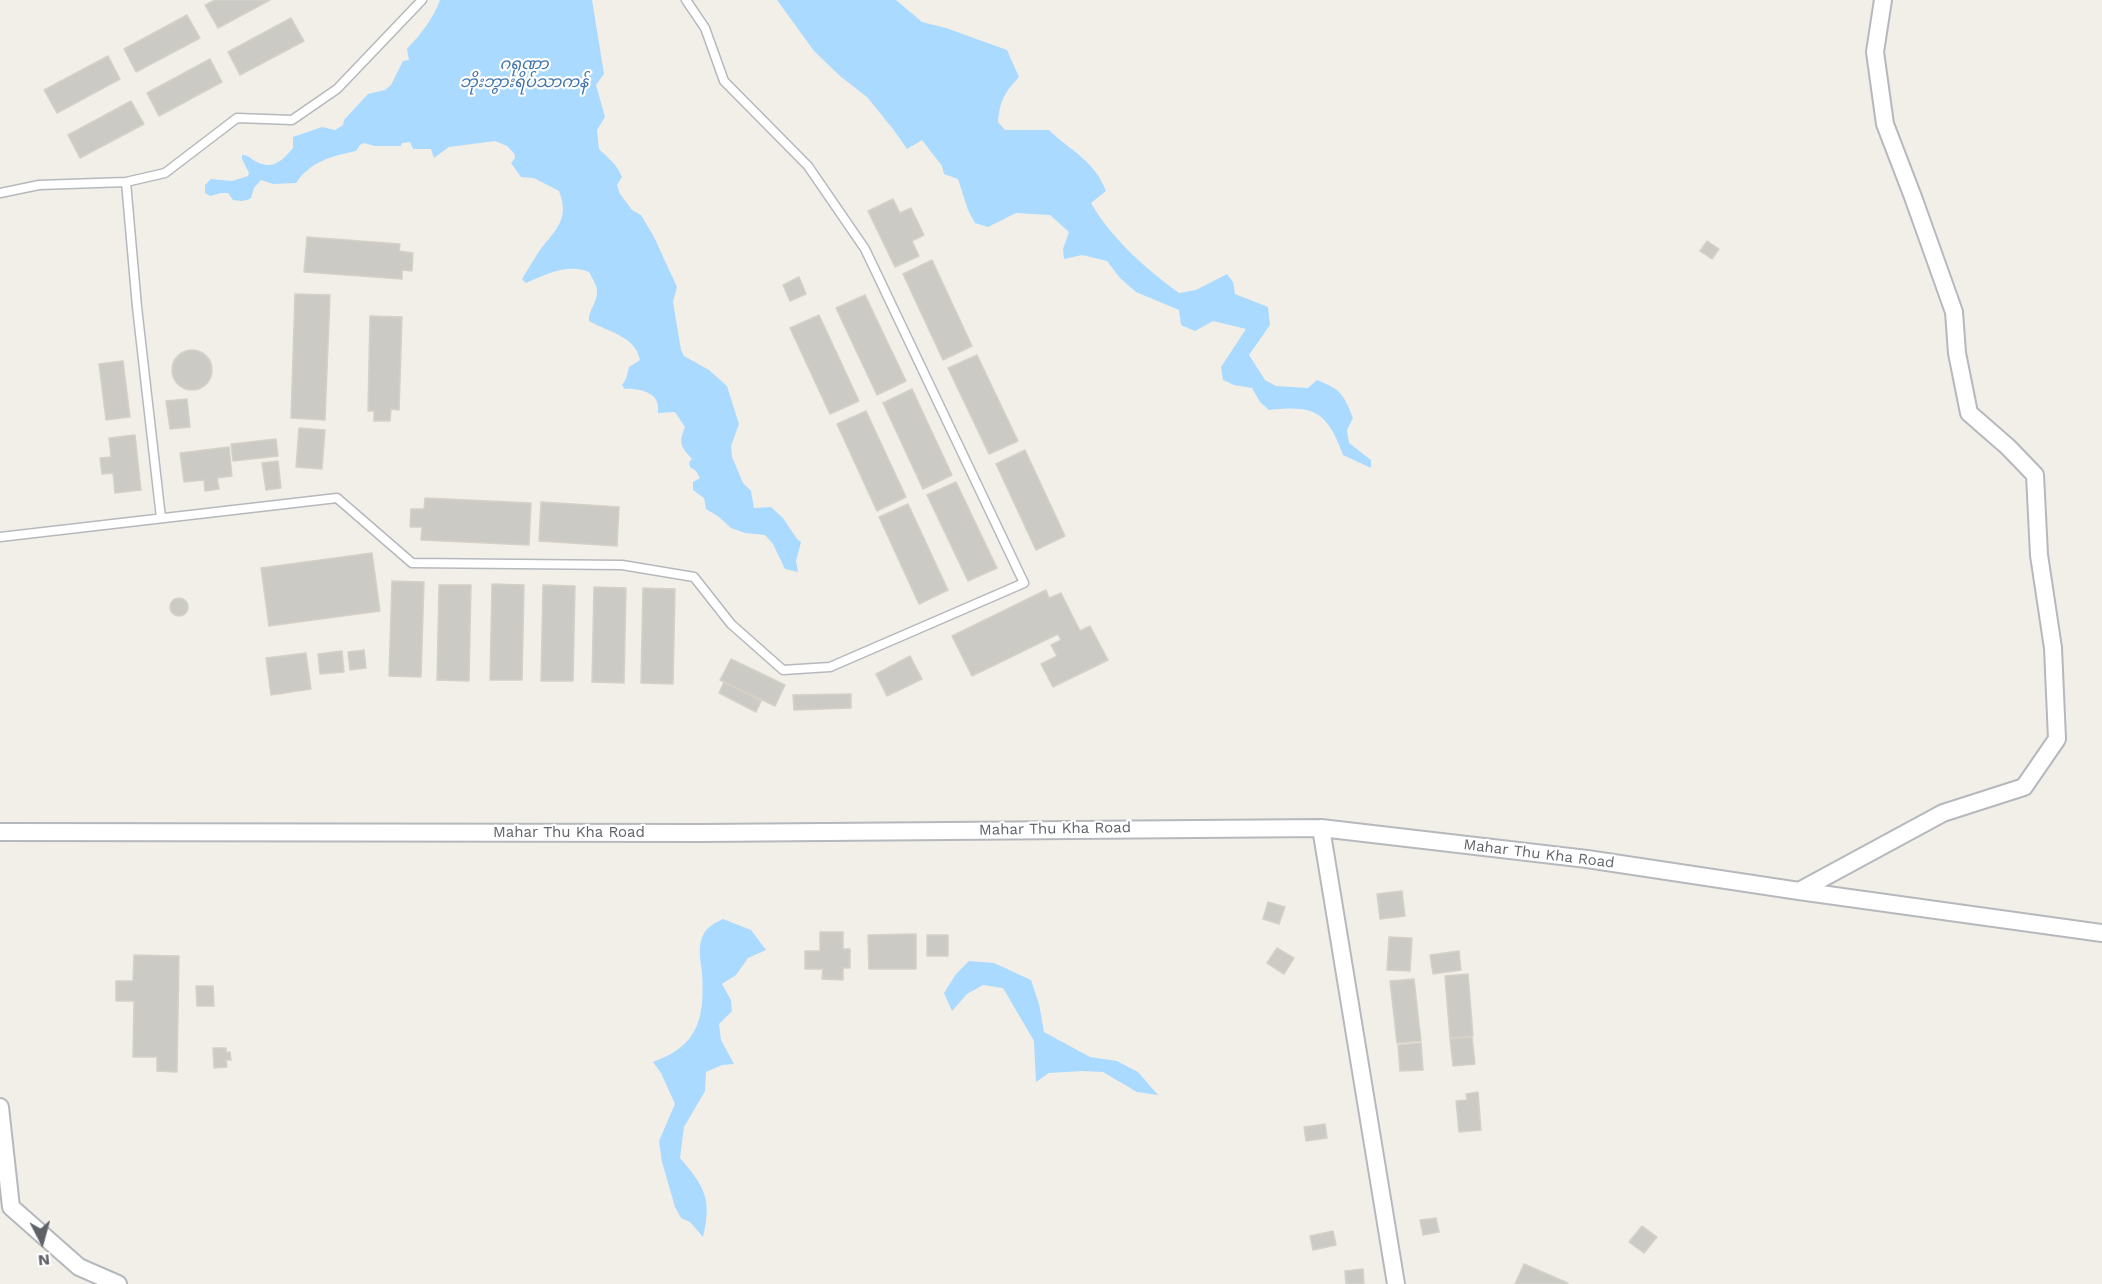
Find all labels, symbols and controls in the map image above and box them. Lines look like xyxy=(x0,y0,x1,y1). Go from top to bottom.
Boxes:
water label: ဂရုဏာ ဘိုးဘွားရိပ်သာကန် xyxy=(460,54,588,92)
street label: Mahar Thu Kha Road xyxy=(979,819,1131,839)
street label: Mahar Thu Kha Road xyxy=(493,824,645,842)
street label: Mahar Thu Kha Road xyxy=(1462,836,1616,872)
north arrow xyxy=(12,1212,72,1272)
text: N xyxy=(37,1250,51,1270)

